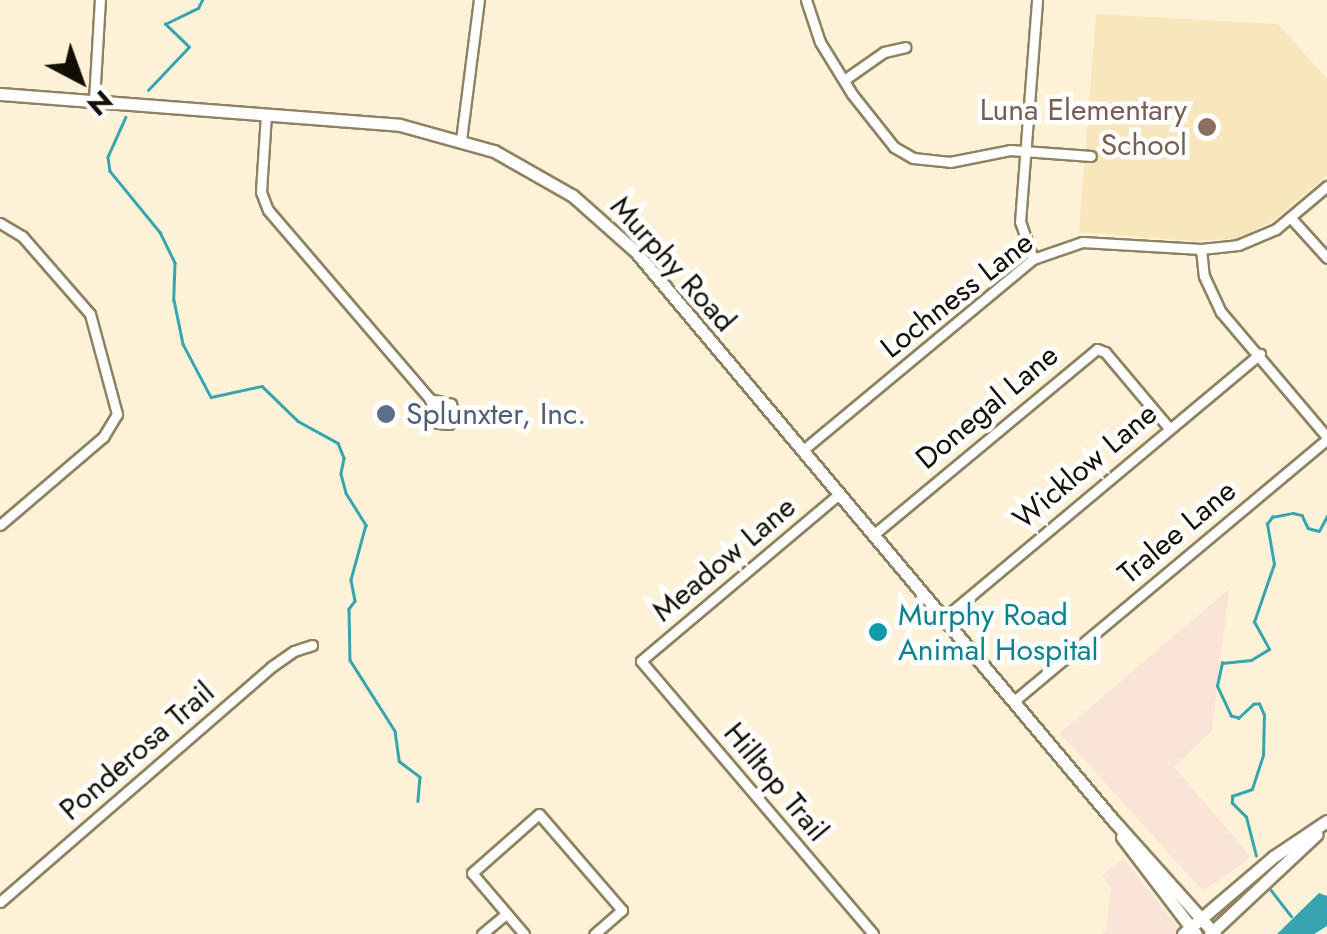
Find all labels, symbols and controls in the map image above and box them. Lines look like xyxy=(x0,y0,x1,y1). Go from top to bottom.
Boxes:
north arrow xyxy=(30,30,130,130)
text: N xyxy=(78,80,122,126)
place label: Luna Elementary School xyxy=(980,92,1187,162)
marker: Luna Elementary School xyxy=(1196,116,1218,138)
street label: Murphy Road xyxy=(603,189,743,339)
street label: Lochness Lane xyxy=(874,224,1040,366)
street label: Donegal Lane xyxy=(909,337,1065,477)
place label: Splunxter, Inc. xyxy=(406,396,586,432)
street label: Wicklow Lane xyxy=(1006,396,1164,536)
marker: Splunxter, Inc. xyxy=(375,403,397,425)
street label: Tralee Lane xyxy=(1111,473,1243,591)
street label: Meadow Lane xyxy=(645,489,803,629)
place label: Murphy Road Animal Hospital xyxy=(898,597,1098,668)
marker: Murphy Road Animal Hospital xyxy=(867,621,889,643)
street label: Ponderosa Trail xyxy=(52,674,222,828)
street label: Hilltop Trail xyxy=(716,715,836,849)

